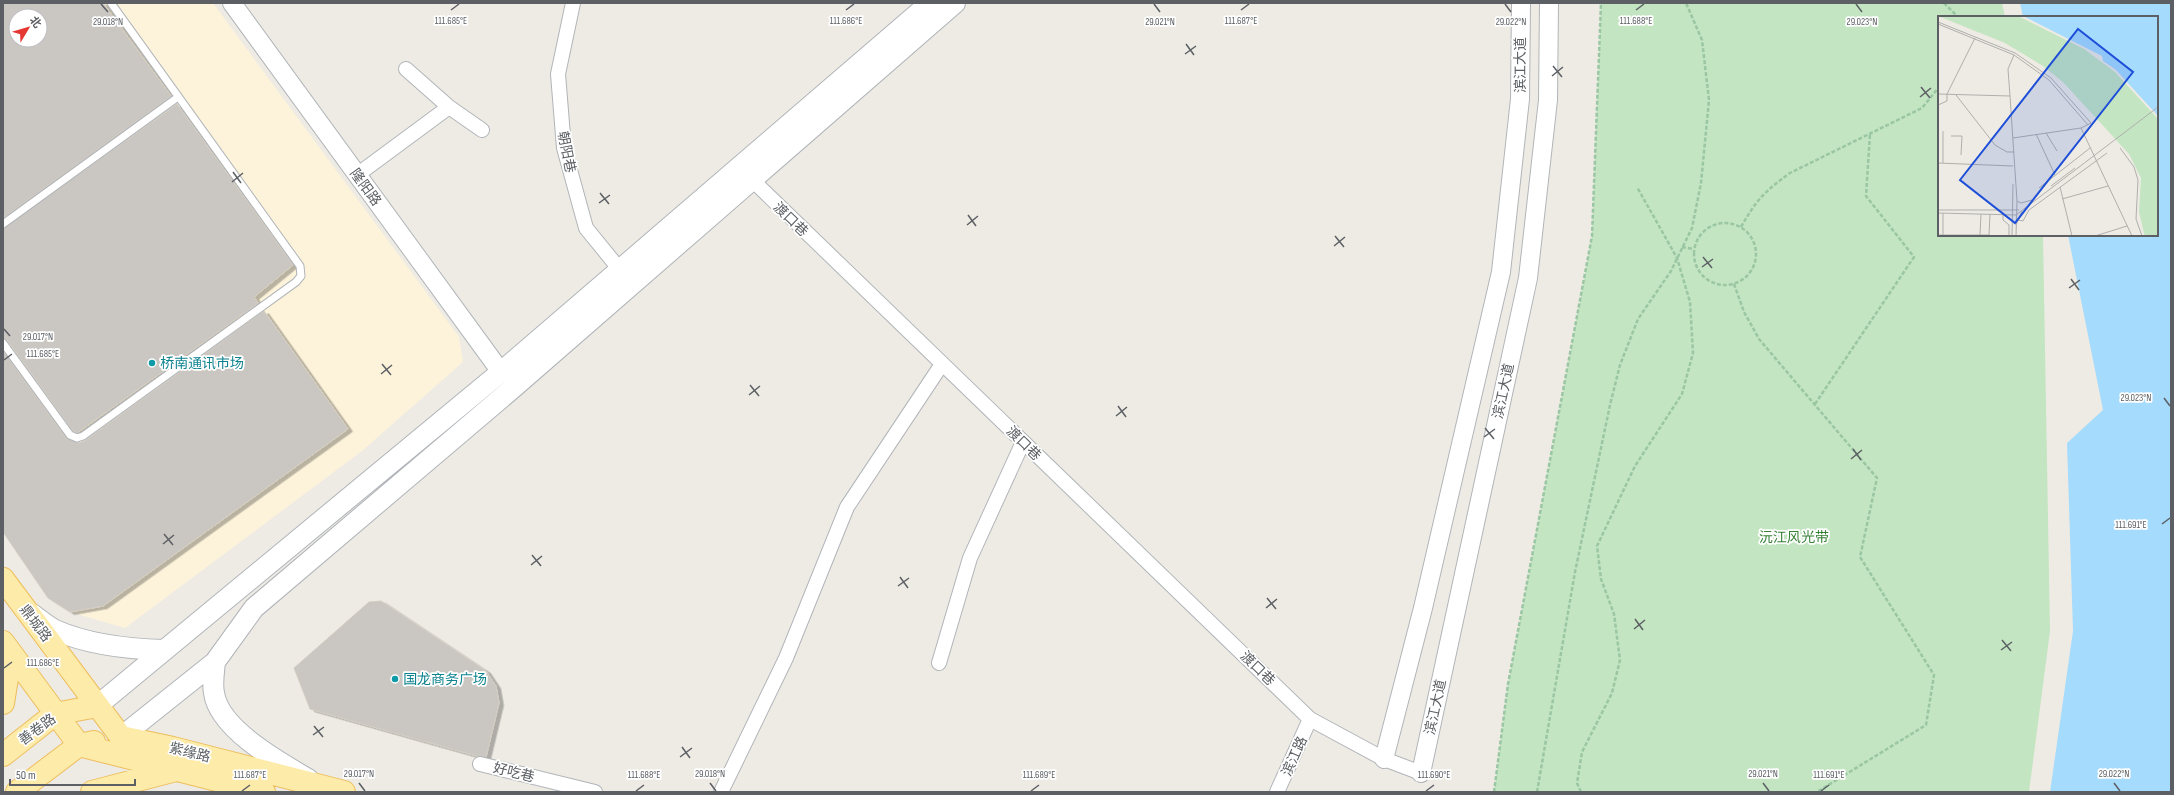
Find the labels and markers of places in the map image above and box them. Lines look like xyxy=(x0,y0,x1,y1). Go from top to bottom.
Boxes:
place label: 桥南通讯市场 xyxy=(160,355,244,372)
marker: 桥南通讯市场 xyxy=(147,358,157,368)
place label: 国龙商务广场 xyxy=(403,671,487,688)
marker: 国龙商务广场 xyxy=(390,674,400,684)

